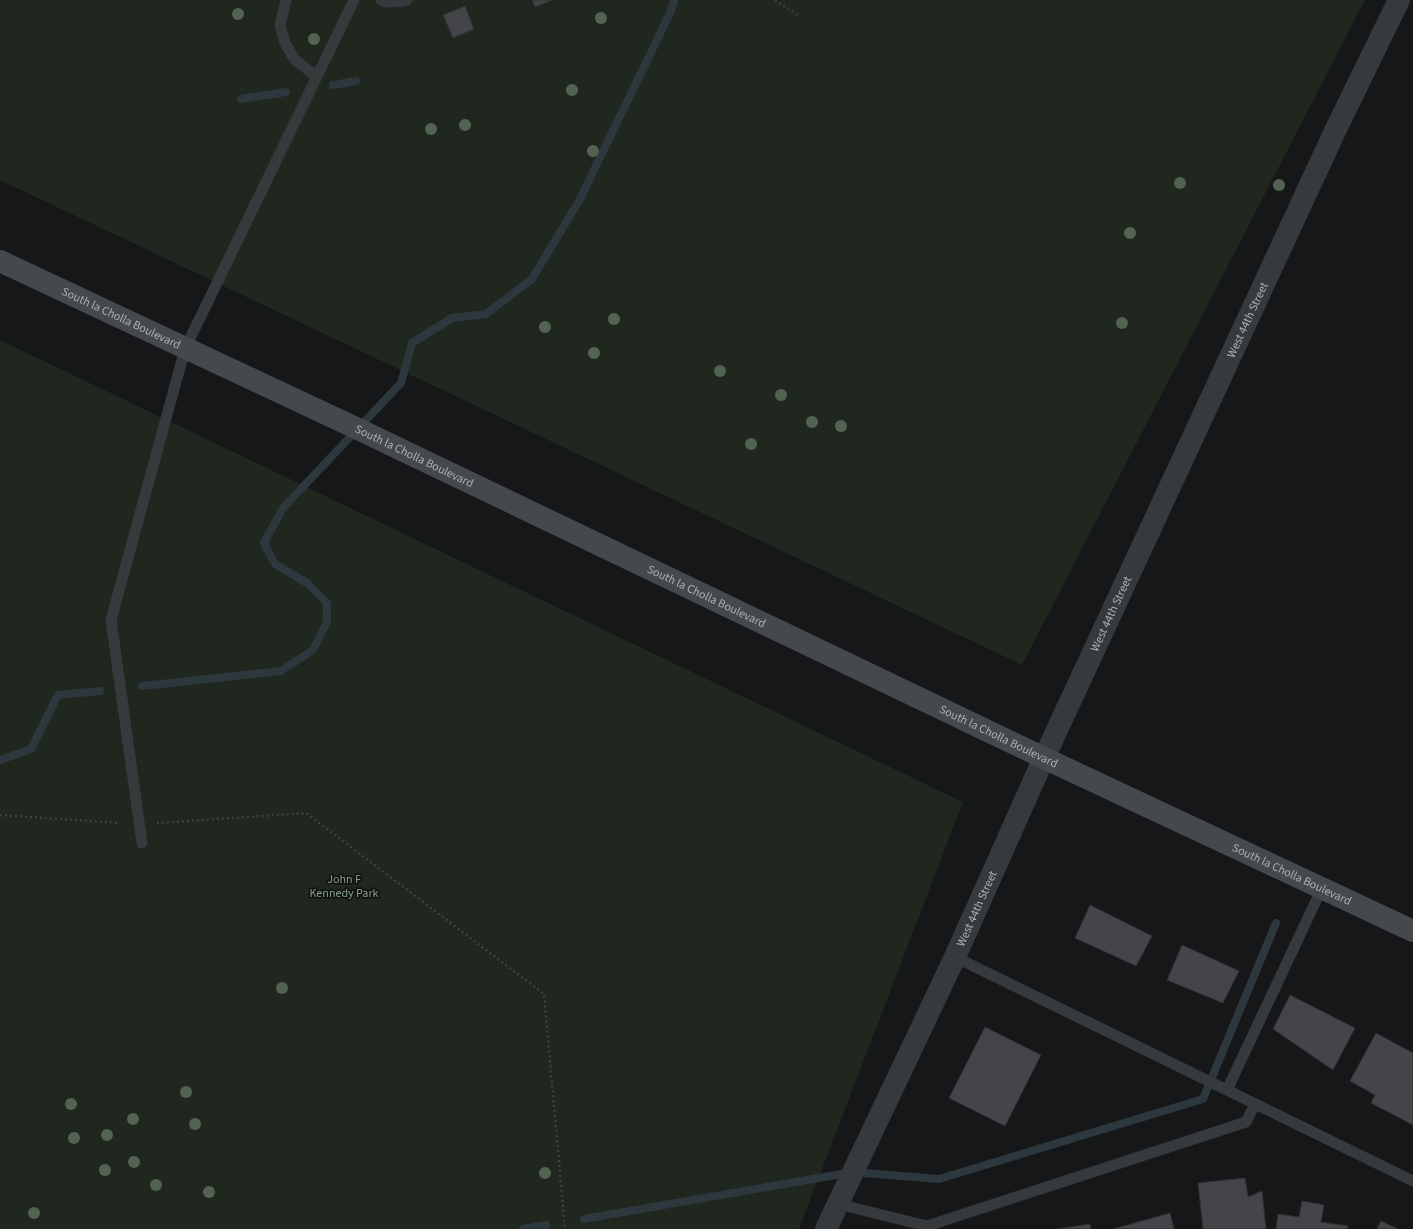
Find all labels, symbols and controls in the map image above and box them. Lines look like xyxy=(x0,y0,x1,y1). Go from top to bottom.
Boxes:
street label: West 44th Street xyxy=(1223,280,1273,361)
street label: South la Cholla Boulevard xyxy=(59,283,183,354)
street label: South la Cholla Boulevard xyxy=(352,421,476,492)
street label: South la Cholla Boulevard xyxy=(644,561,769,632)
street label: West 44th Street xyxy=(1086,573,1136,655)
street label: South la Cholla Boulevard xyxy=(936,701,1061,772)
street label: South la Cholla Boulevard xyxy=(1229,839,1354,910)
street label: West 44th Street xyxy=(953,868,1002,950)
park label: John F Kennedy Park xyxy=(310,871,379,902)

